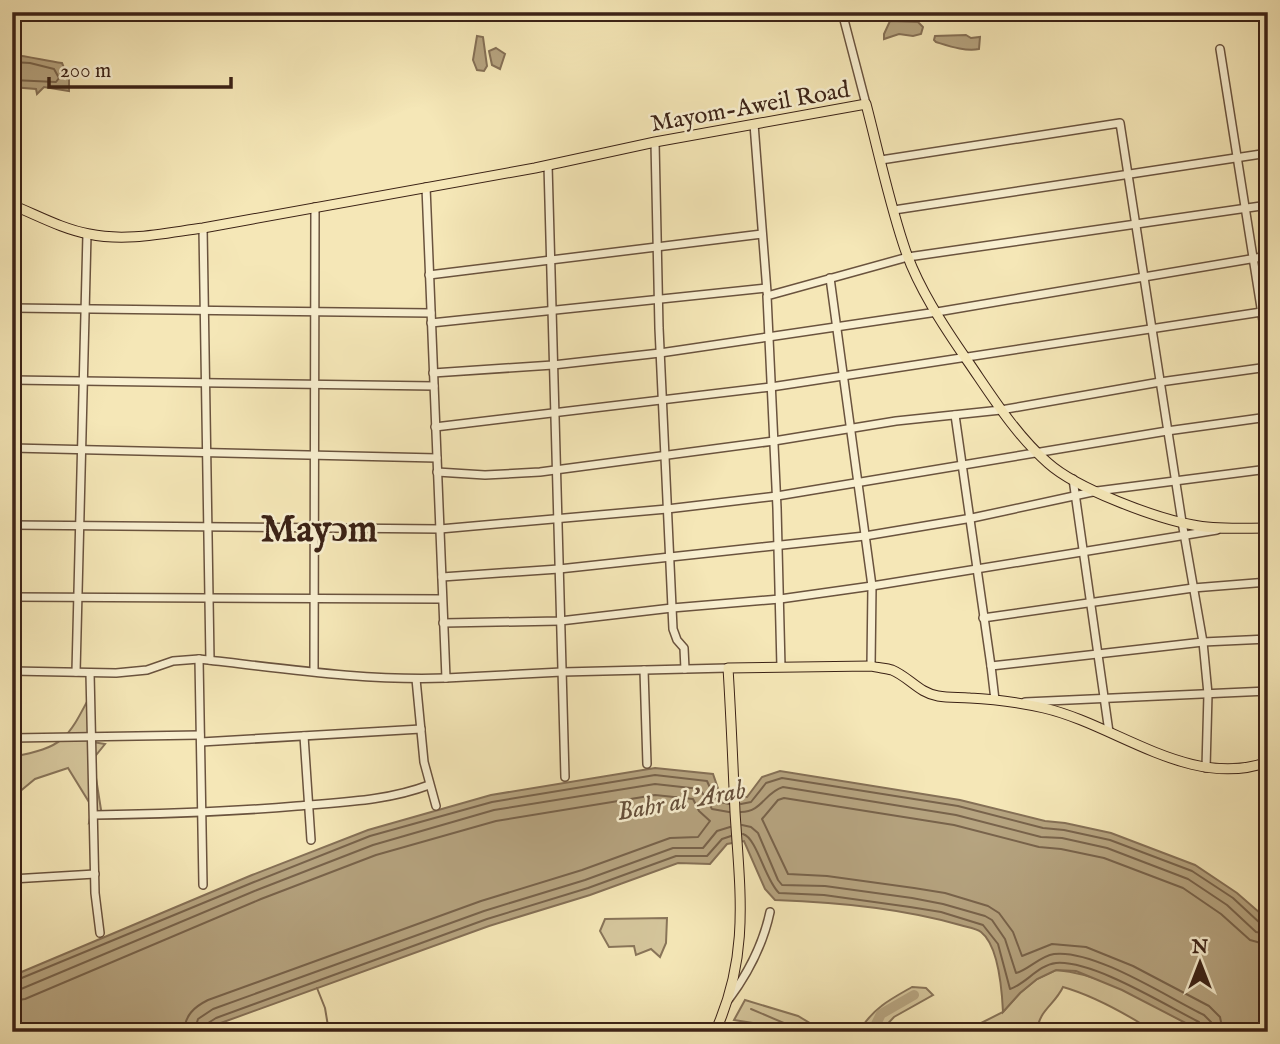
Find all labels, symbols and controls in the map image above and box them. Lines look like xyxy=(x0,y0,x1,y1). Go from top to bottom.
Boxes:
scale bar xyxy=(49,46,231,90)
text: 200 m xyxy=(60,58,111,85)
street label: Mayom-Aweil Road xyxy=(648,75,852,140)
district label: Mayɔm xyxy=(261,507,377,555)
water label: Bahr al 'Arab xyxy=(614,774,748,829)
north arrow xyxy=(1164,928,1234,998)
text: N xyxy=(1191,936,1209,960)

